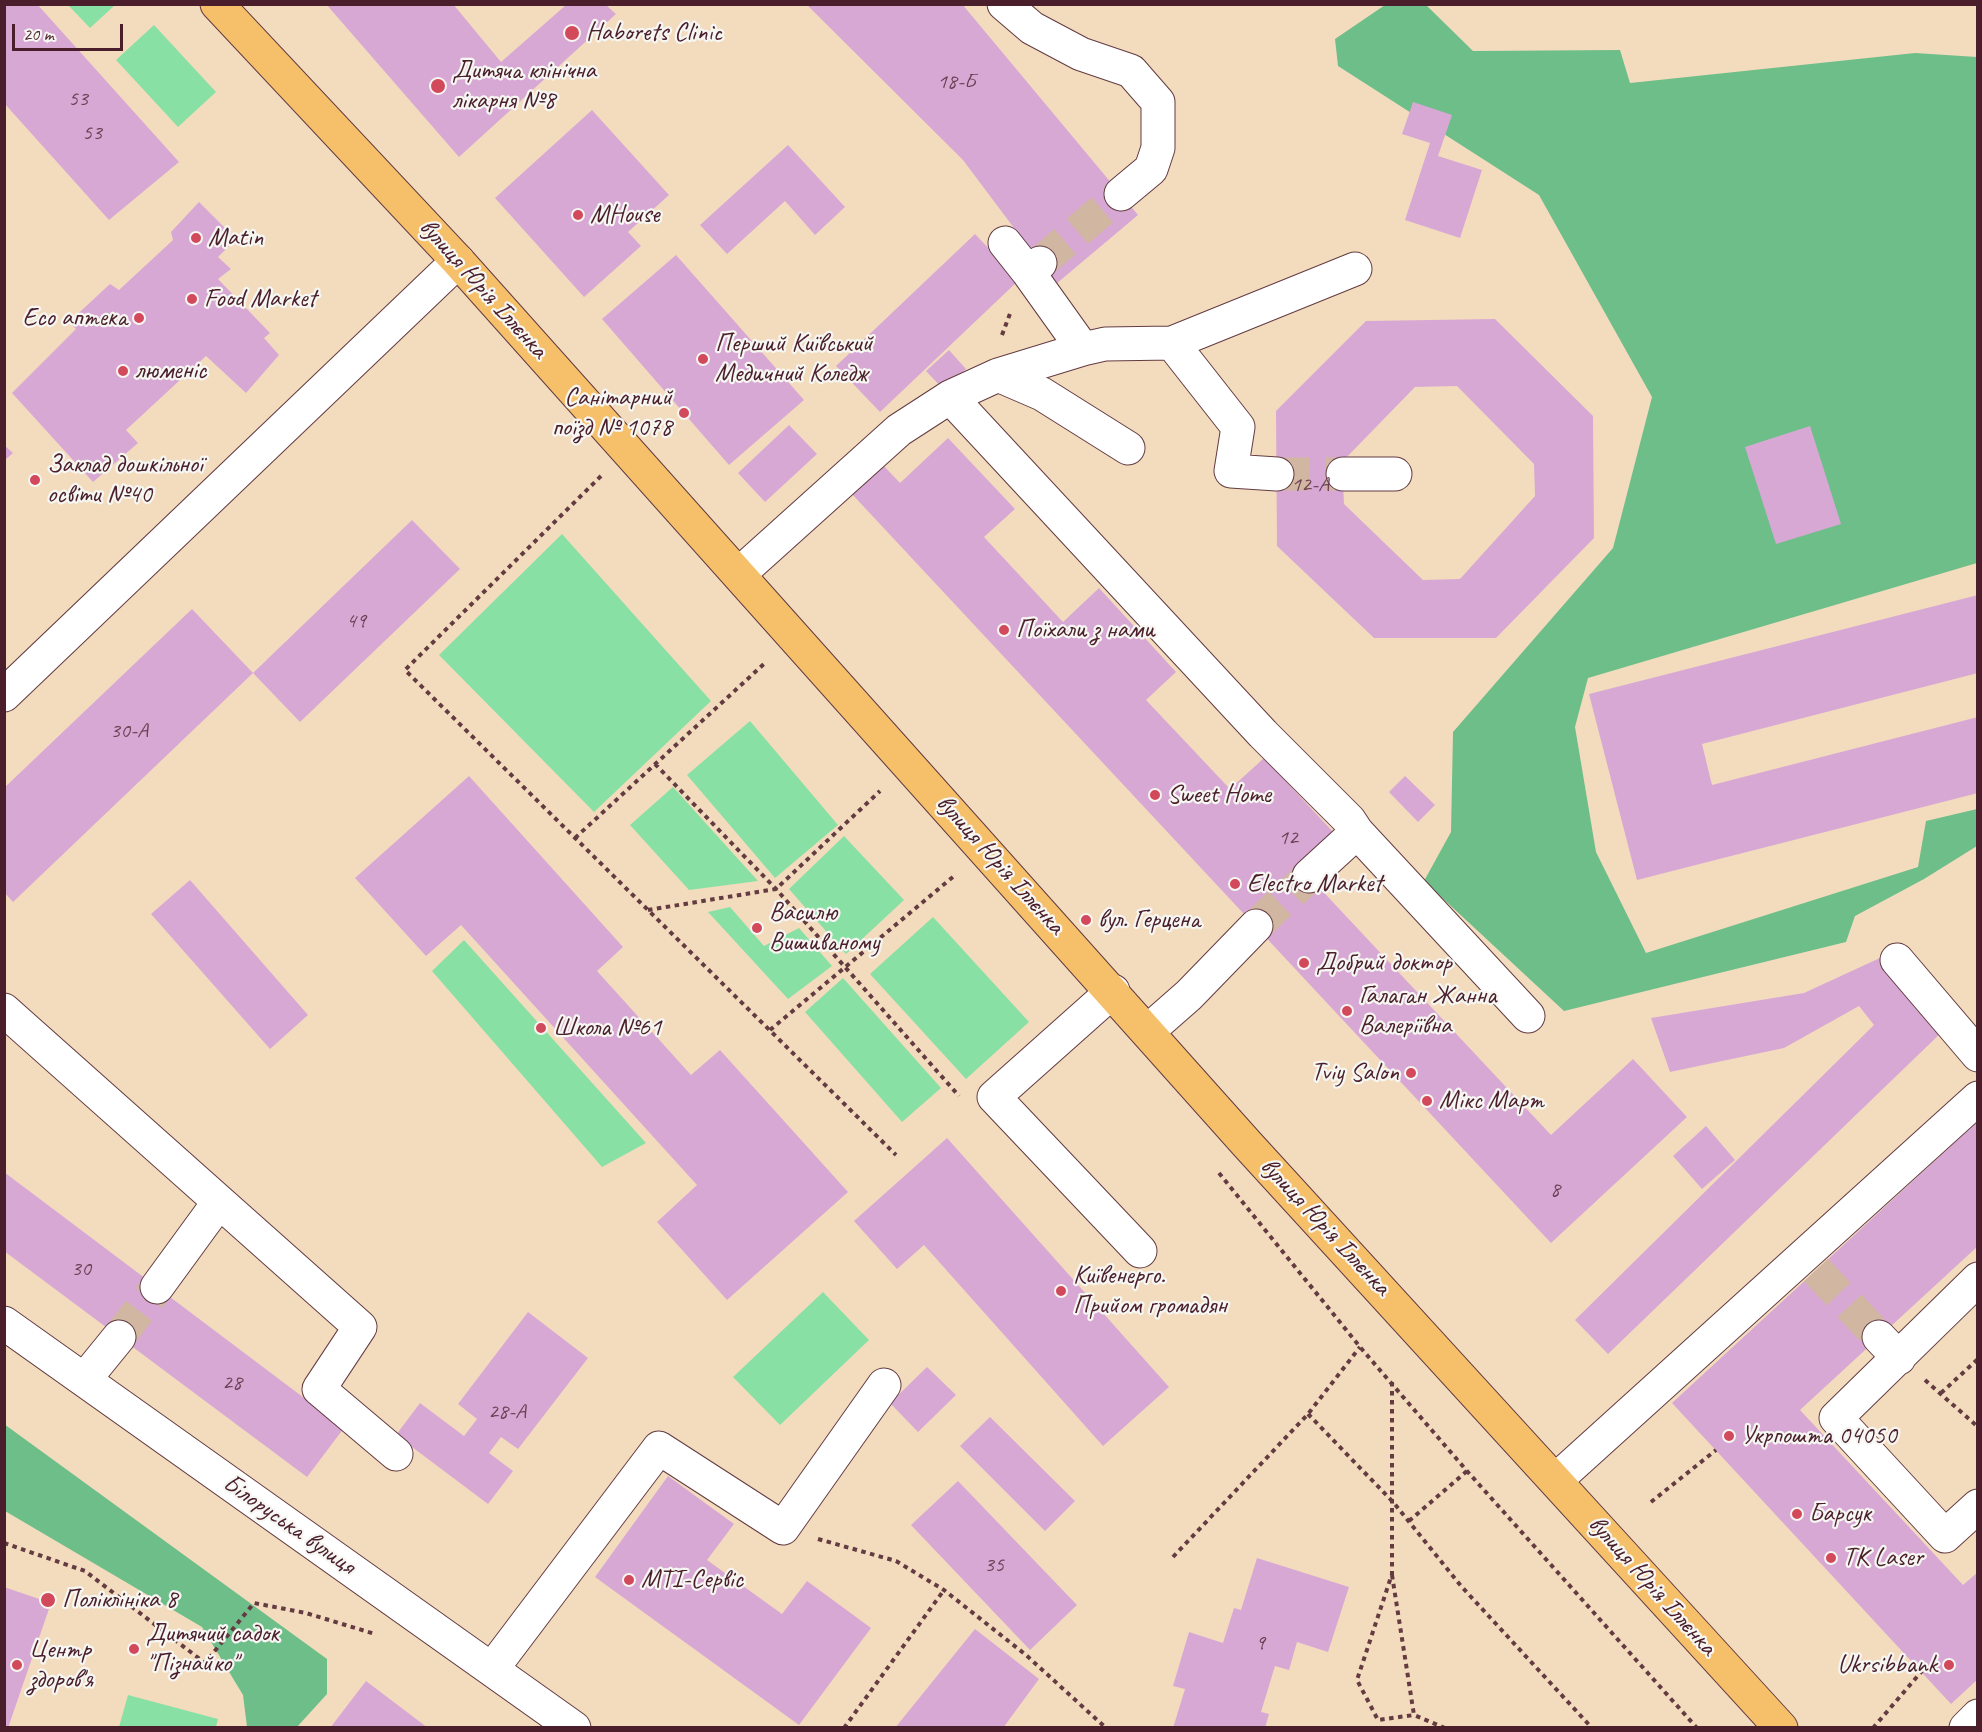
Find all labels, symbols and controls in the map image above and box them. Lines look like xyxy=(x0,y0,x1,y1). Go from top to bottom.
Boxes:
scale bar xyxy=(15,12,126,50)
place label: Haborets Clinic xyxy=(586,17,722,49)
text: 20 m xyxy=(23,23,54,45)
marker: Haborets Clinic xyxy=(563,24,581,42)
place label: Дитяча клінічна лікарня №8 xyxy=(452,55,596,116)
house number: 18-Б xyxy=(937,69,975,95)
marker: Дитяча клінічна лікарня №8 xyxy=(429,77,447,95)
house number: 53 xyxy=(68,86,88,112)
house number: 53 xyxy=(82,120,102,146)
place label: MHouse xyxy=(590,199,659,231)
marker: MHouse xyxy=(571,208,585,222)
street label: вулиця Юрія Іллєнка xyxy=(412,213,554,365)
place label: Matin xyxy=(208,222,263,254)
marker: Matin xyxy=(189,231,203,245)
place label: Food Market xyxy=(204,283,316,315)
marker: Food Market xyxy=(185,292,199,306)
place label: Eco аптека xyxy=(23,302,127,334)
marker: Eco аптека xyxy=(132,311,146,325)
place label: Перший Київський Медичний Коледж xyxy=(715,328,873,390)
marker: Перший Київський Медичний Коледж xyxy=(696,352,710,366)
place label: люменіс xyxy=(135,355,206,387)
marker: люменіс xyxy=(116,364,130,378)
place label: Санітарний поїзд № 1078 xyxy=(552,382,672,443)
marker: Санітарний поїзд № 1078 xyxy=(677,406,691,420)
place label: Заклад дошкільної освіти №40 xyxy=(47,449,203,510)
house number: 12-А xyxy=(1291,472,1329,498)
marker: Заклад дошкільної освіти №40 xyxy=(28,473,42,487)
house number: 49 xyxy=(346,608,366,634)
place label: Поїхали з нами xyxy=(1016,614,1155,646)
marker: Поїхали з нами xyxy=(997,623,1011,637)
house number: 30-А xyxy=(110,718,148,744)
place label: Sweet Home xyxy=(1167,779,1271,811)
marker: Sweet Home xyxy=(1148,788,1162,802)
street label: вулиця Юрія Іллєнка xyxy=(929,789,1071,941)
house number: 12 xyxy=(1278,825,1298,851)
place label: Electro Market xyxy=(1247,868,1382,900)
marker: Electro Market xyxy=(1228,877,1242,891)
place label: Василю Вишиваному xyxy=(769,897,879,958)
place label: вул. Герцена xyxy=(1098,904,1200,936)
marker: вул. Герцена xyxy=(1079,913,1093,927)
marker: Василю Вишиваному xyxy=(750,921,764,935)
place label: Добрий доктор xyxy=(1316,947,1452,979)
marker: Добрий доктор xyxy=(1297,956,1311,970)
place label: Галаган Жанна Валеріївна xyxy=(1359,980,1496,1042)
marker: Галаган Жанна Валеріївна xyxy=(1340,1004,1354,1018)
place label: Школа №61 xyxy=(553,1012,662,1044)
marker: Школа №61 xyxy=(534,1021,548,1035)
place label: Tviy Salon xyxy=(1311,1057,1399,1089)
marker: Tviy Salon xyxy=(1404,1066,1418,1080)
place label: Мікс Март xyxy=(1439,1085,1544,1117)
marker: Мікс Март xyxy=(1420,1094,1434,1108)
street label: вулиця Юрія Іллєнка xyxy=(1253,1151,1397,1303)
house number: 8 xyxy=(1550,1177,1560,1203)
house number: 30 xyxy=(71,1256,91,1282)
place label: Київенерго. Прийом громадян xyxy=(1073,1260,1227,1322)
marker: Київенерго. Прийом громадян xyxy=(1054,1284,1068,1298)
house number: 28 xyxy=(222,1370,242,1396)
house number: 28-А xyxy=(488,1399,526,1425)
place label: Укрпошта 04050 xyxy=(1741,1420,1897,1452)
marker: Укрпошта 04050 xyxy=(1722,1429,1736,1443)
street label: Білоруська вулиця xyxy=(217,1468,361,1582)
place label: Барсук xyxy=(1809,1498,1871,1530)
marker: Барсук xyxy=(1790,1507,1804,1521)
street label: вулиця Юрія Іллєнка xyxy=(1581,1510,1723,1662)
place label: TK Laser xyxy=(1843,1542,1923,1574)
marker: TK Laser xyxy=(1824,1551,1838,1565)
house number: 35 xyxy=(984,1552,1004,1578)
place label: МТІ-Сервіс xyxy=(641,1564,743,1596)
marker: МТІ-Сервіс xyxy=(622,1573,636,1587)
place label: Поліклініка 8 xyxy=(62,1584,177,1616)
marker: Поліклініка 8 xyxy=(39,1591,57,1609)
place label: Дитячий садок "Пізнайко" xyxy=(146,1618,279,1679)
house number: 9 xyxy=(1255,1630,1265,1656)
place label: Центр здоров'я xyxy=(29,1634,93,1696)
marker: Дитячий садок "Пізнайко" xyxy=(127,1642,141,1656)
place label: Ukrsibbank xyxy=(1837,1649,1937,1681)
marker: Центр здоров'я xyxy=(10,1658,24,1672)
marker: Ukrsibbank xyxy=(1942,1658,1956,1672)

